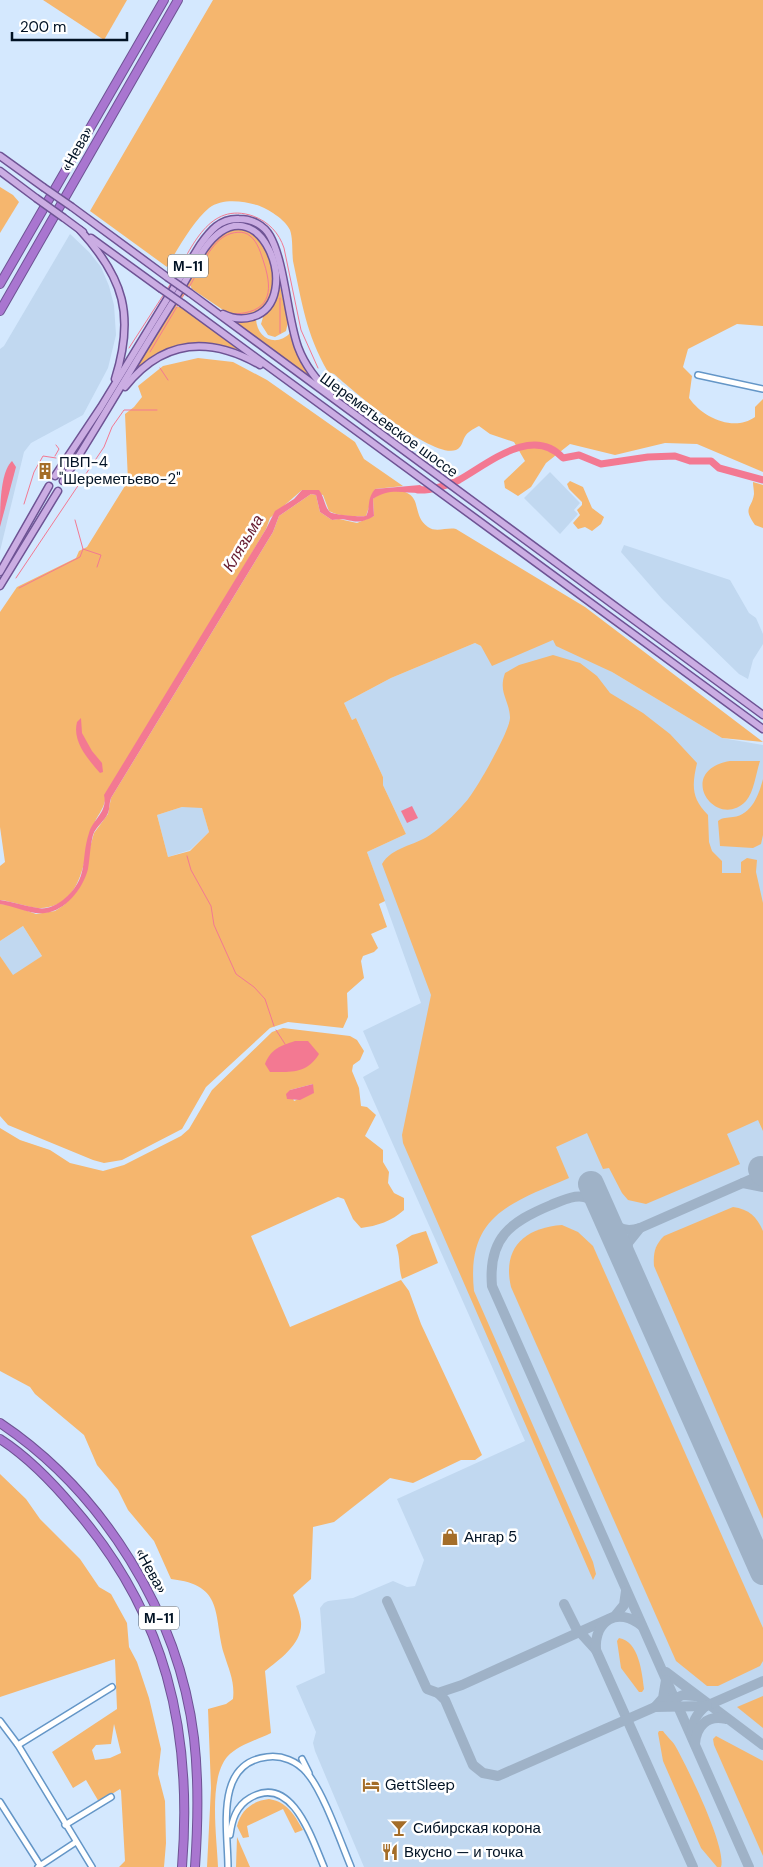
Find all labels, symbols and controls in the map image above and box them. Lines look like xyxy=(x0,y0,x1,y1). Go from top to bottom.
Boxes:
scale bar xyxy=(12,10,128,42)
text: 200 m xyxy=(20,17,66,37)
street label: «Нева» xyxy=(56,123,98,175)
road number: М-11 xyxy=(168,255,208,278)
street label: Шереметьевское шоссе xyxy=(316,368,462,482)
place label: ПВП-4 "Шереметьево-2" xyxy=(59,452,181,489)
building icon: ПВП-4 "Шереметьево-2" xyxy=(35,461,55,481)
water label: Клязьма xyxy=(218,511,268,575)
shop icon: Ангар 5 xyxy=(440,1527,460,1547)
place label: Ангар 5 xyxy=(464,1527,517,1547)
street label: «Нева» xyxy=(130,1545,172,1597)
road number: М-11 xyxy=(139,1606,179,1630)
hotel icon: GettSleep xyxy=(361,1775,381,1795)
place label: GettSleep xyxy=(385,1775,455,1795)
bar icon: Сибирская корона xyxy=(389,1818,409,1838)
place label: Сибирская корона xyxy=(413,1818,541,1838)
restaurant icon: Вкусно — и точка xyxy=(380,1842,400,1862)
place label: Вкусно — и точка xyxy=(404,1842,524,1862)

